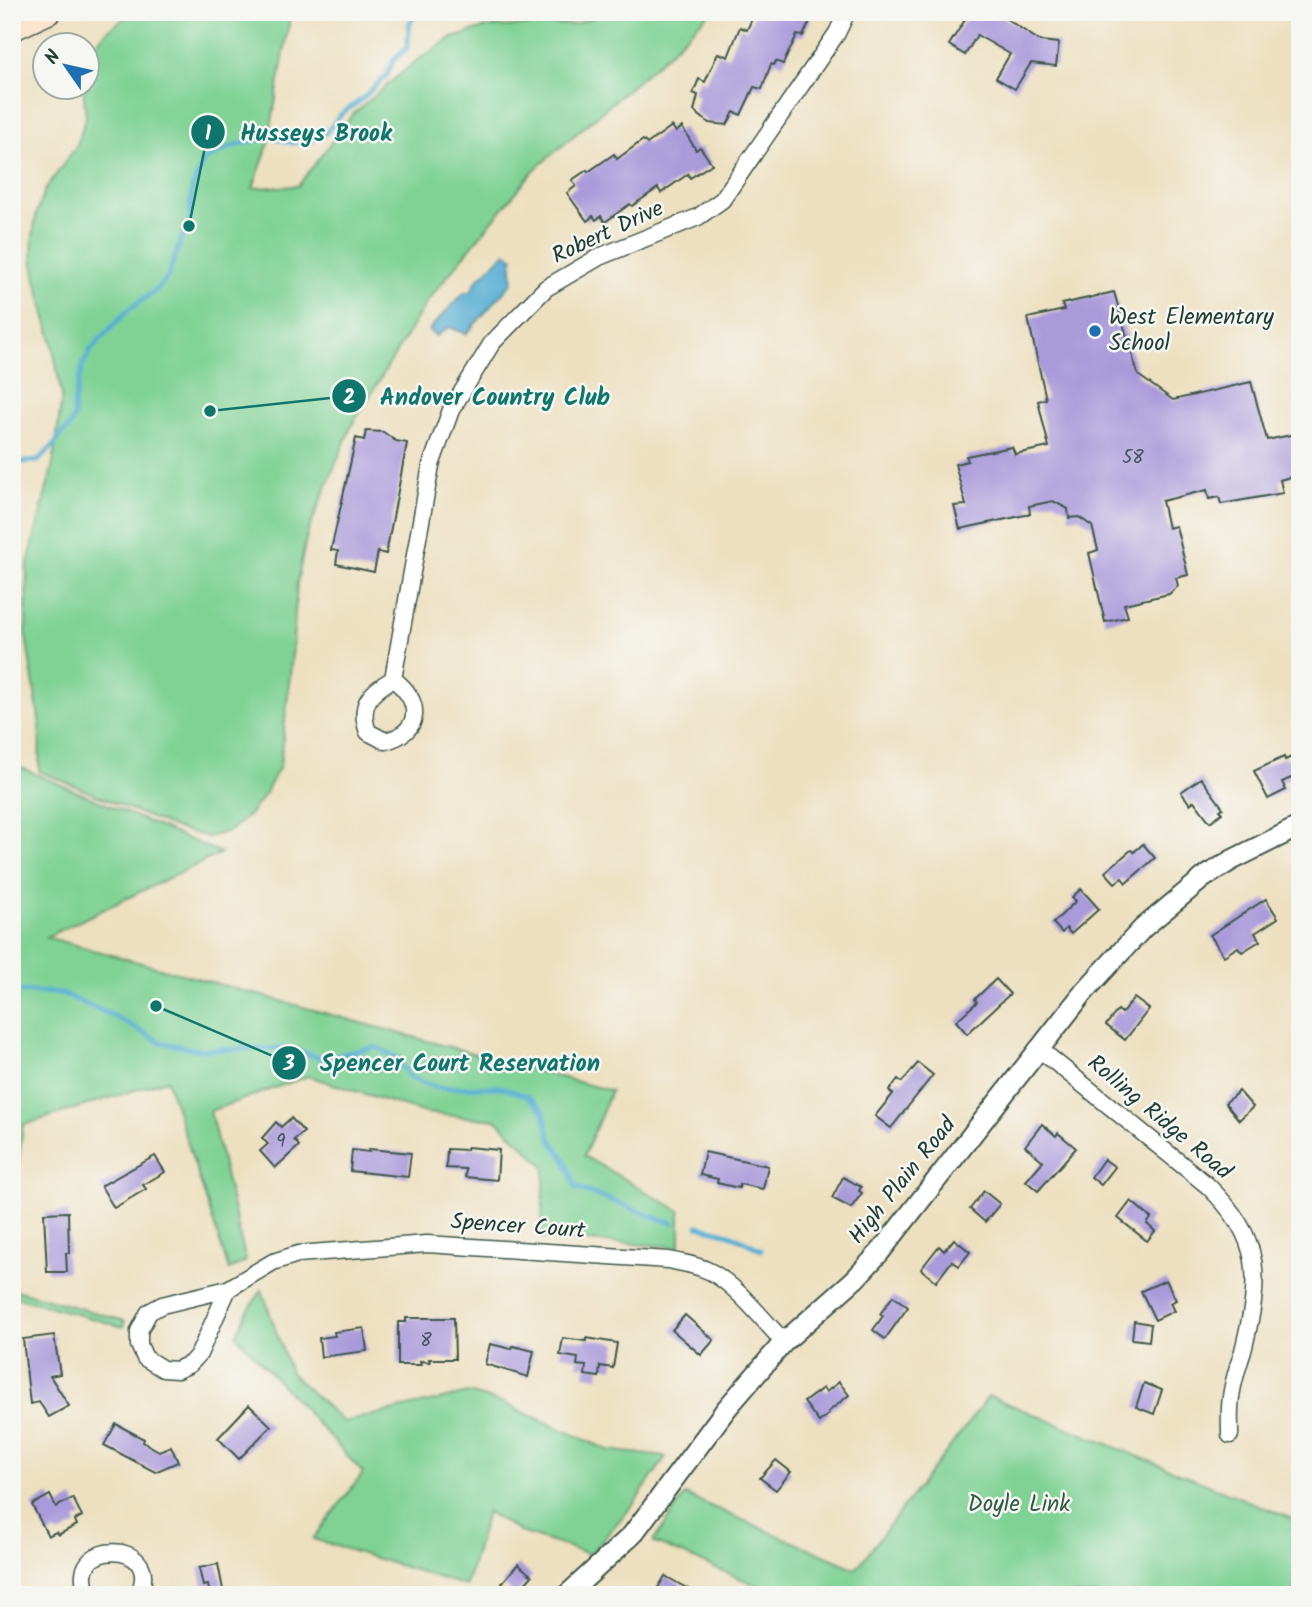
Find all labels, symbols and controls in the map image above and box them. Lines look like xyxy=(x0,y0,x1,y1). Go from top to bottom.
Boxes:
north arrow xyxy=(32,32,102,102)
text: N xyxy=(38,44,69,71)
callout: Husseys Brook xyxy=(191,110,406,155)
text: Husseys Brook xyxy=(240,115,393,154)
text: 1 xyxy=(205,118,212,151)
street label: Robert Drive xyxy=(546,191,670,275)
place label: West Elementary School xyxy=(1109,300,1274,362)
marker: West Elementary School xyxy=(1087,323,1103,339)
callout: Andover Country Club xyxy=(331,374,625,419)
text: Andover Country Club xyxy=(380,379,611,418)
text: 2 xyxy=(343,382,355,415)
house number: 58 xyxy=(1122,443,1144,473)
callout: Spencer Court Reservation xyxy=(271,1040,614,1085)
text: Spencer Court Reservation xyxy=(320,1045,600,1084)
street label: Rolling Ridge Road xyxy=(1078,1046,1240,1190)
text: 3 xyxy=(282,1048,295,1081)
street label: High Plain Road xyxy=(840,1109,966,1253)
house number: 9 xyxy=(276,1127,286,1157)
street label: Spencer Court xyxy=(449,1204,588,1250)
house number: 8 xyxy=(420,1326,432,1356)
park label: Doyle Link xyxy=(968,1487,1070,1523)

